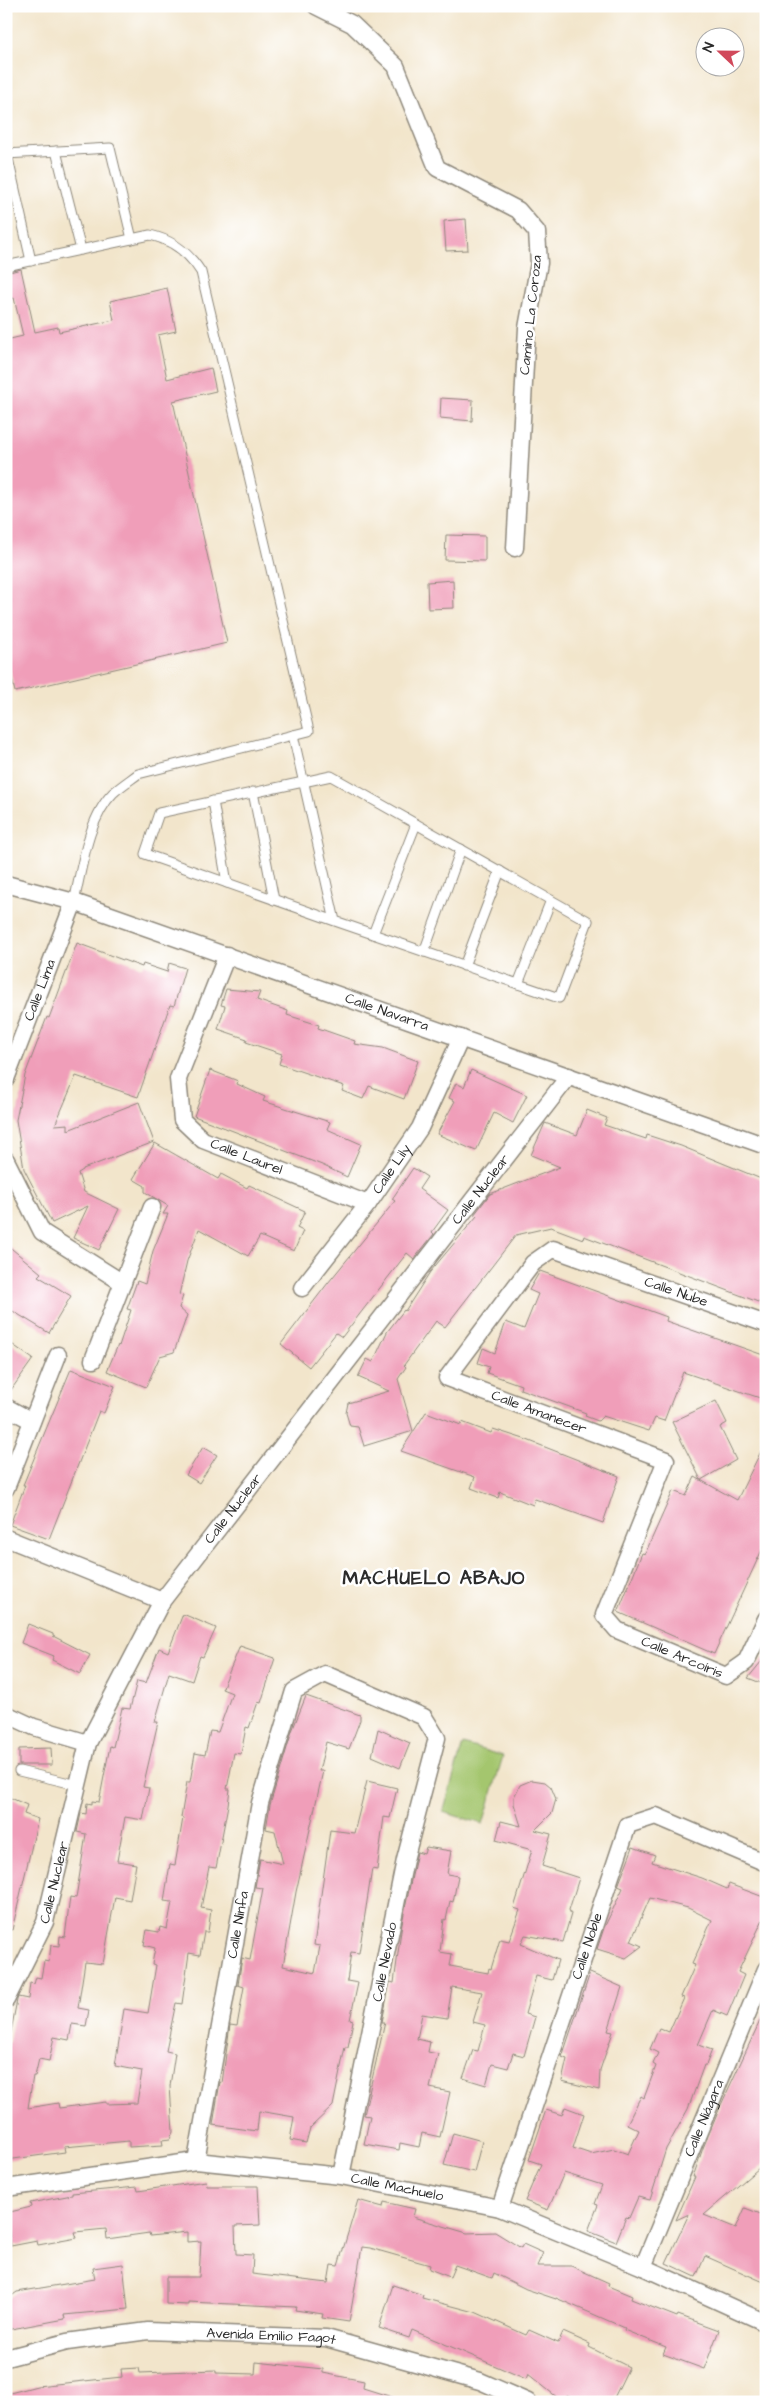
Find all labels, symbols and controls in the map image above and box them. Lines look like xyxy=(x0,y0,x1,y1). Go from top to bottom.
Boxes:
north arrow xyxy=(694,28,744,78)
text: N xyxy=(698,39,720,55)
street label: Camino La Coroza xyxy=(515,254,547,376)
street label: Calle Lima xyxy=(19,957,61,1024)
street label: Calle Navarra xyxy=(342,988,431,1036)
street label: Calle Laurel xyxy=(207,1134,285,1180)
street label: Calle Lily xyxy=(368,1140,416,1198)
street label: Calle Nuclear xyxy=(447,1150,515,1229)
street label: Calle Nube xyxy=(642,1272,711,1312)
street label: Calle Amanecer xyxy=(488,1385,590,1439)
street label: Calle Nuclear xyxy=(200,1469,267,1548)
district label: MACHUELO ABAJO xyxy=(343,1565,525,1592)
street label: Calle Arcoíris xyxy=(638,1631,726,1684)
street label: Calle Nuclear xyxy=(35,1839,74,1926)
street label: Calle Ninfa xyxy=(222,1890,254,1960)
street label: Calle Noble xyxy=(567,1910,608,1982)
street label: Calle Nevado xyxy=(368,1921,403,2003)
street label: Calle Niágara xyxy=(680,2077,729,2160)
street label: Calle Machuelo xyxy=(349,2168,445,2206)
street label: Avenida Emilio Fagot xyxy=(206,2323,338,2350)

